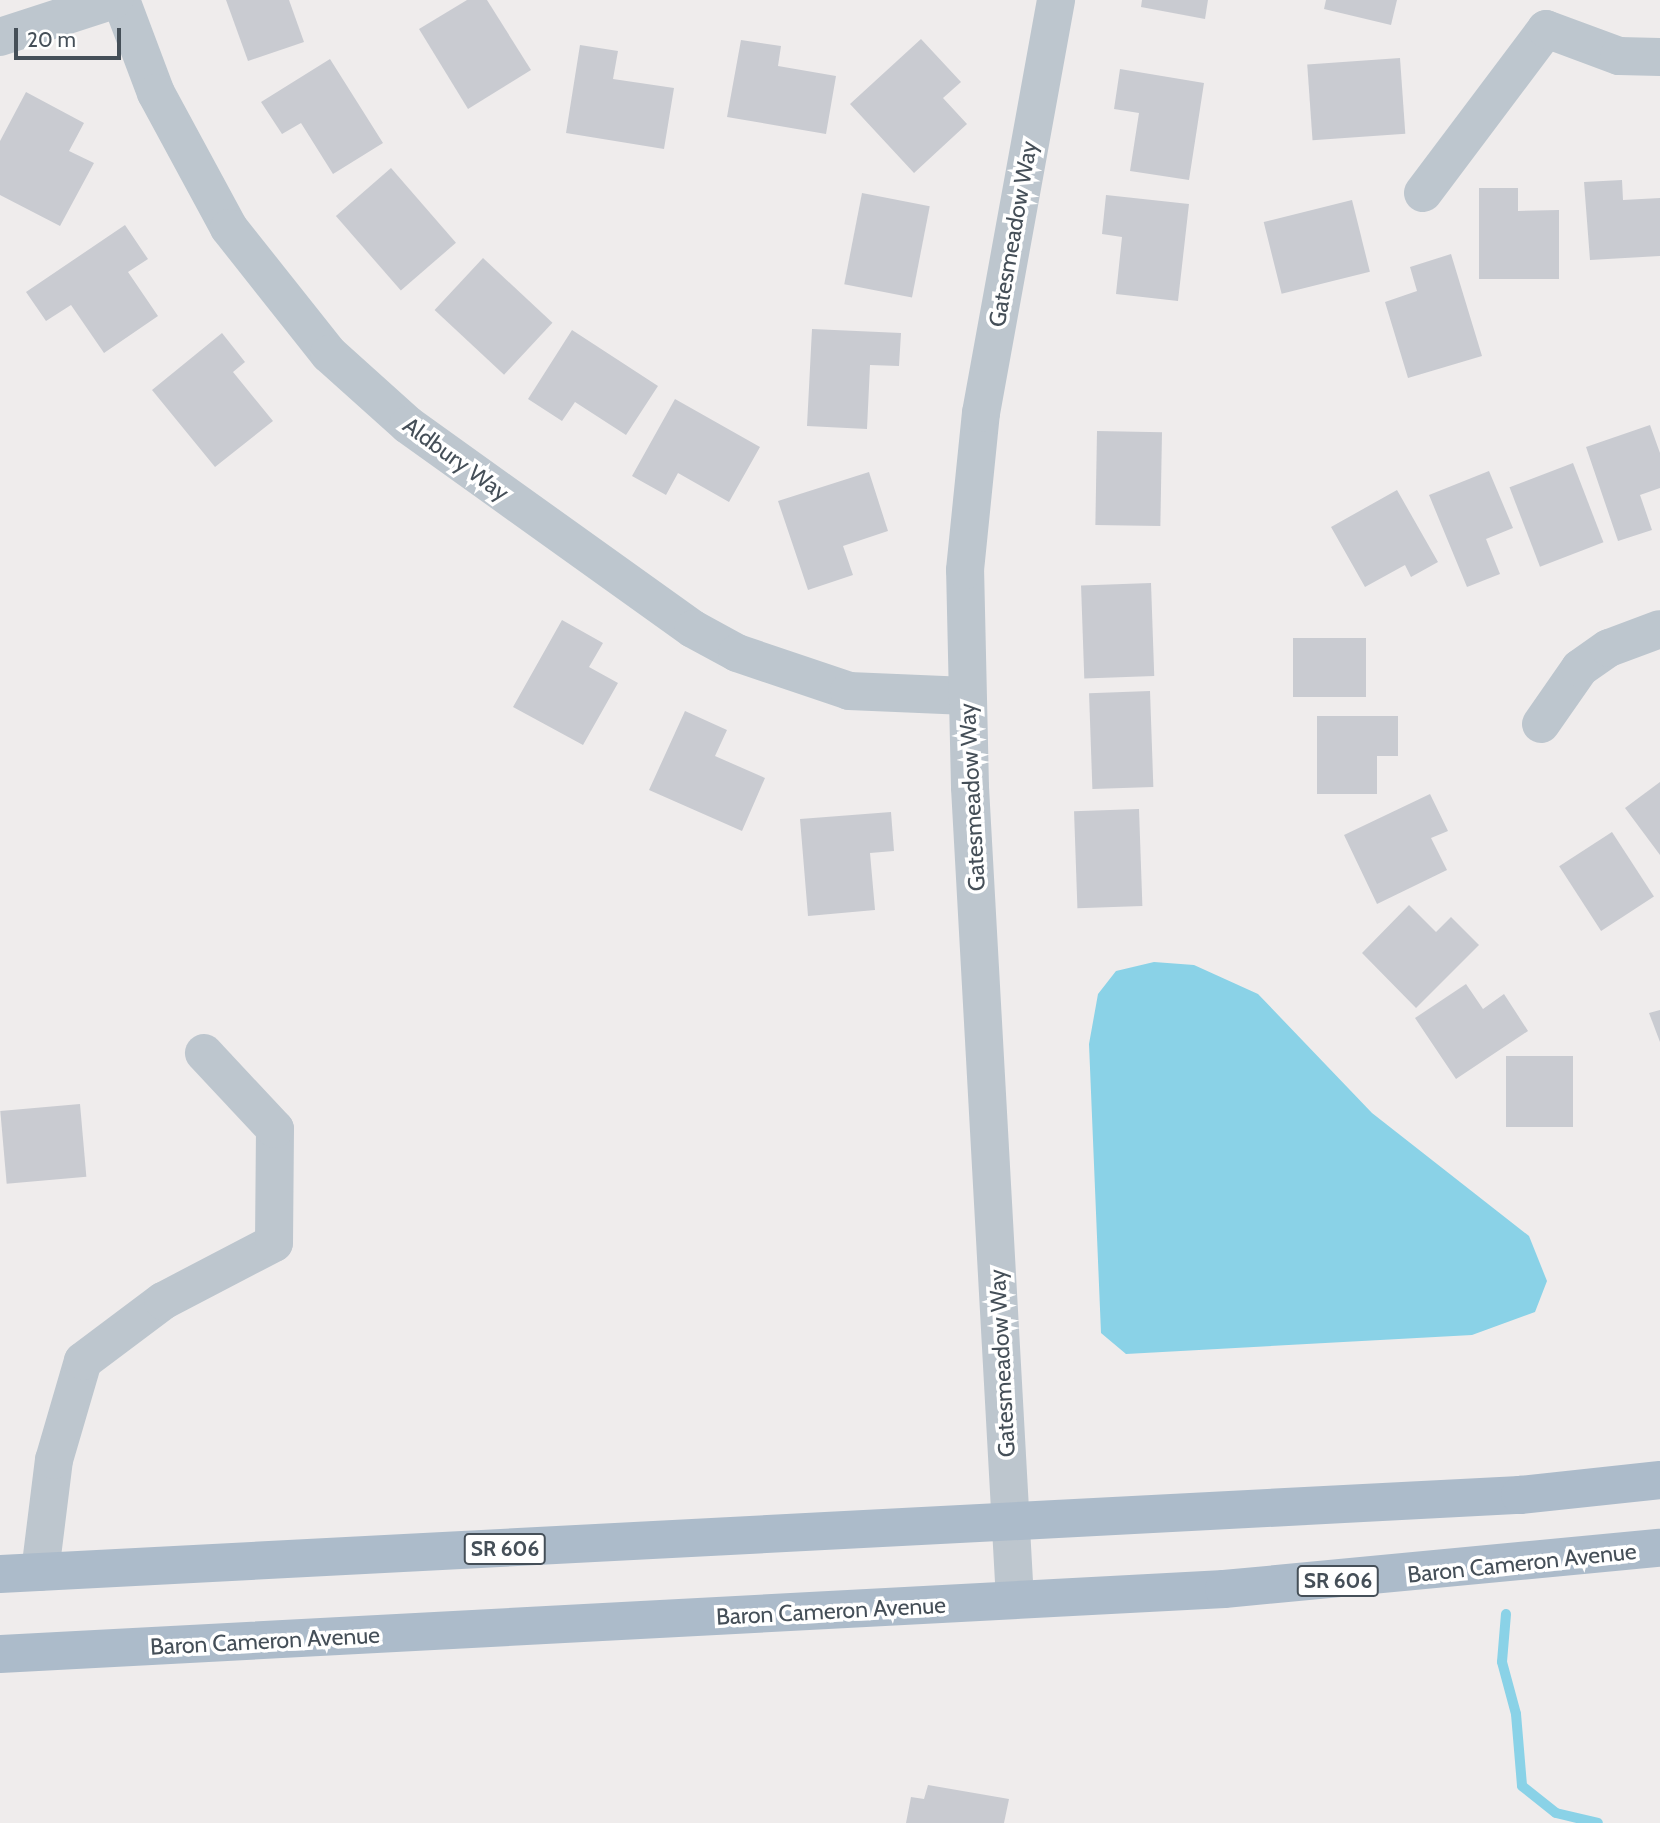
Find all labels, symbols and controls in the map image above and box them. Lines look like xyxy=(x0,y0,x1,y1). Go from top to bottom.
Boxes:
scale bar xyxy=(18,14,124,58)
text: 20 m xyxy=(27,27,76,52)
street label: Gatesmeadow Way xyxy=(983,139,1043,329)
street label: Aldbury Way xyxy=(398,411,514,507)
street label: Gatesmeadow Way xyxy=(953,702,991,892)
street label: Gatesmeadow Way xyxy=(983,1268,1021,1458)
road number: SR 606 xyxy=(463,1532,547,1566)
street label: Baron Cameron Avenue xyxy=(1406,1537,1638,1589)
road number: SR 606 xyxy=(1296,1564,1380,1598)
street label: Baron Cameron Avenue xyxy=(715,1591,947,1631)
street label: Baron Cameron Avenue xyxy=(149,1621,381,1661)

